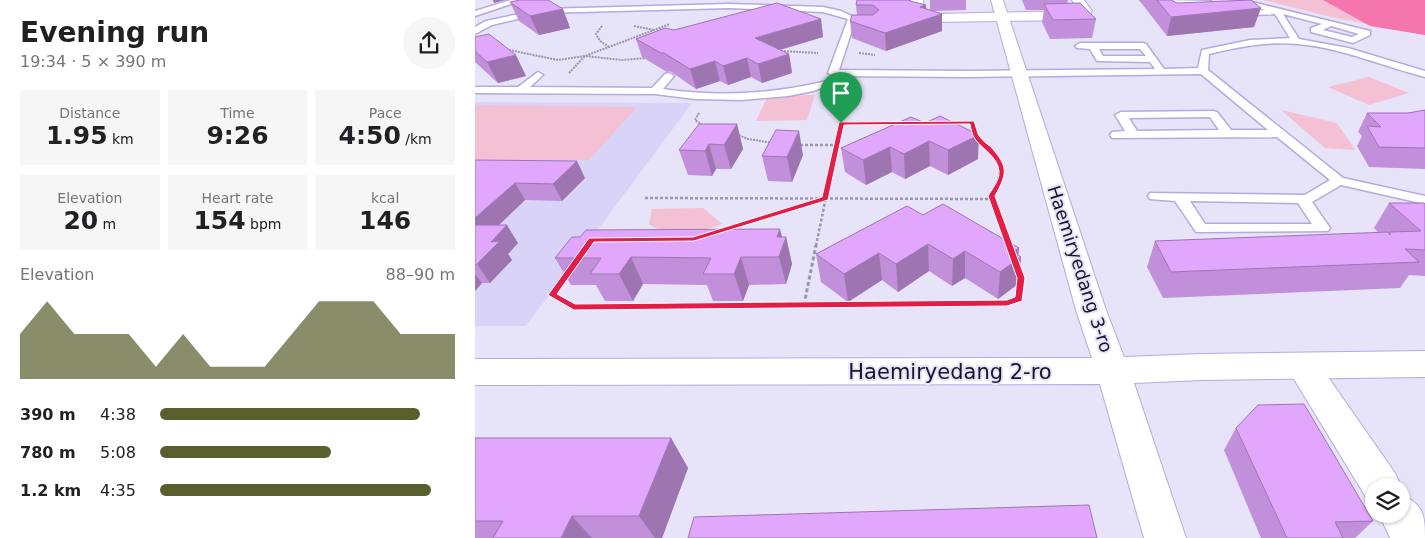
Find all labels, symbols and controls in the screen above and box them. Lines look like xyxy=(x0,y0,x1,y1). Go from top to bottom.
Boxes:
text: Evening run xyxy=(20,16,209,49)
button: share xyxy=(403,17,455,69)
text: 19:34 · 5 × 390 m xyxy=(20,52,166,71)
pin xyxy=(820,72,862,123)
icon: arrive xyxy=(827,79,855,107)
text: Distance xyxy=(59,105,120,121)
text: Time xyxy=(220,105,255,121)
text: Pace xyxy=(369,105,402,121)
text: 1.95 xyxy=(46,121,108,150)
text: 9:26 xyxy=(206,121,269,150)
text: 4:50 xyxy=(339,121,401,150)
text: km xyxy=(108,131,134,147)
text: /km xyxy=(401,131,432,147)
street label: Haemiryedang 3-ro xyxy=(1044,183,1117,355)
text: Elevation xyxy=(57,190,122,206)
text: Heart rate xyxy=(202,190,273,206)
text: kcal xyxy=(371,190,399,206)
text: 20 xyxy=(63,206,98,235)
text: 154 xyxy=(193,206,246,235)
text: 146 xyxy=(359,206,411,235)
text: m xyxy=(98,216,116,232)
text: bpm xyxy=(246,216,282,232)
text: Elevation xyxy=(20,265,94,284)
text: 88–90 m xyxy=(386,265,455,284)
street label: Haemiryedang 2-ro xyxy=(848,360,1052,384)
text: 390 m xyxy=(20,405,76,424)
text: 4:38 xyxy=(100,405,136,424)
text: 780 m xyxy=(20,443,76,462)
text: 5:08 xyxy=(100,443,136,462)
map controls xyxy=(1365,478,1410,523)
button: layers xyxy=(1365,478,1410,523)
text: 1.2 km xyxy=(20,481,81,500)
text: 4:35 xyxy=(100,481,136,500)

